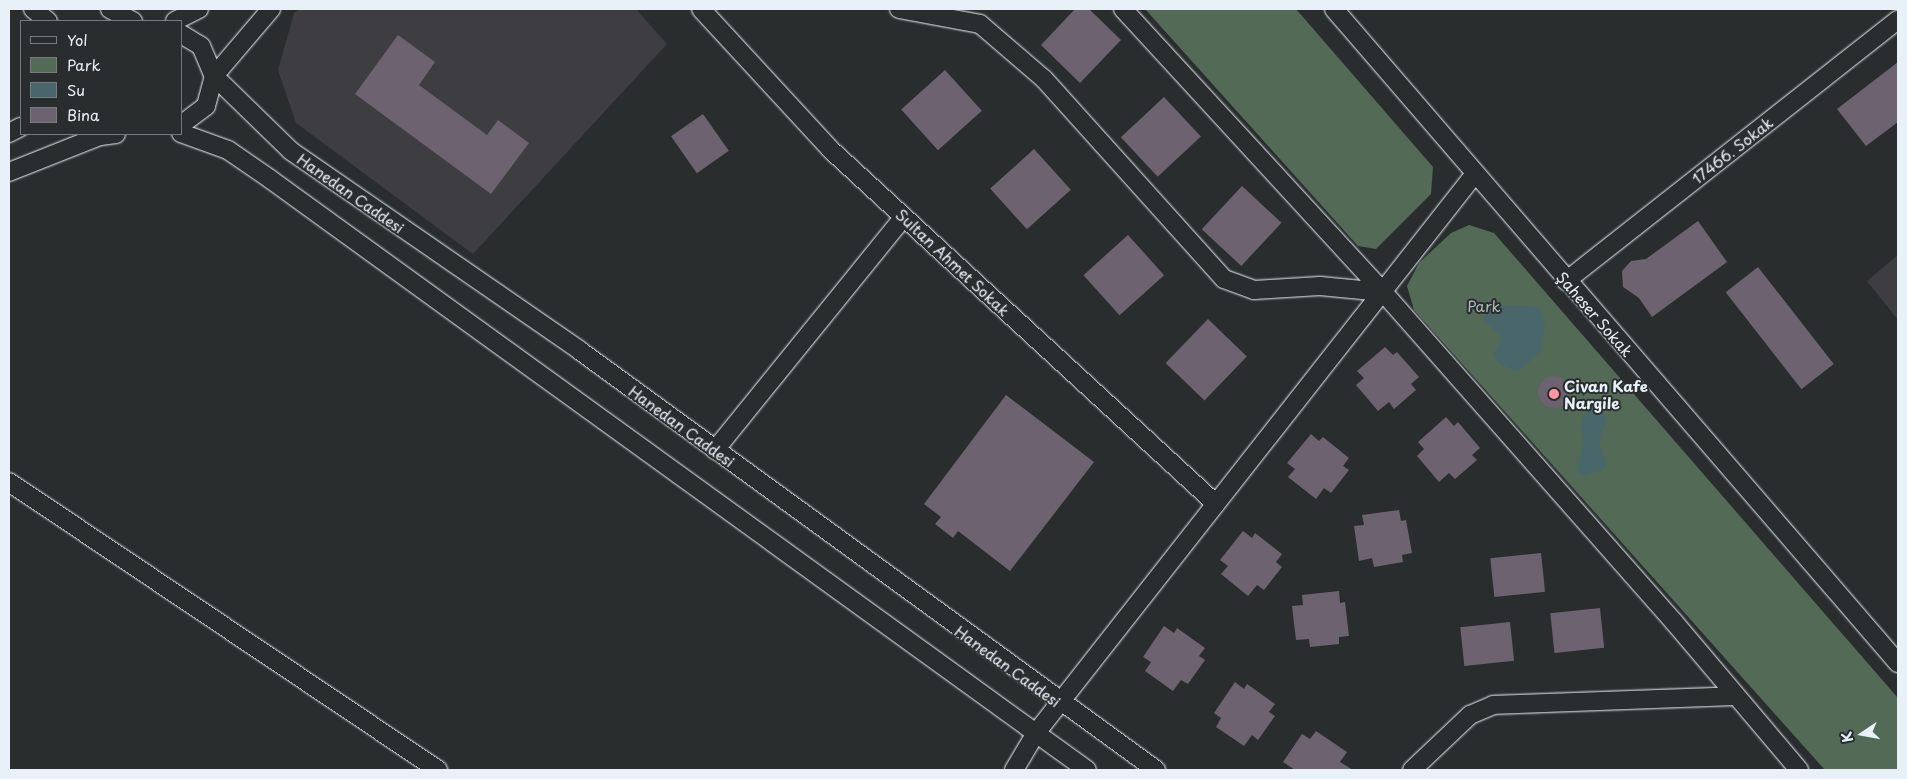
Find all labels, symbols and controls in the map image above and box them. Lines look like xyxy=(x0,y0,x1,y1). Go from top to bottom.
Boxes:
legend xyxy=(20,20,182,135)
text: Yol xyxy=(67,28,88,51)
text: Park xyxy=(67,53,101,76)
text: Su xyxy=(67,78,85,101)
text: Bina xyxy=(67,103,99,126)
street label: 17466. Sokak xyxy=(1687,112,1777,188)
street label: Hanedan Caddesi xyxy=(294,149,408,237)
street label: Sultan Ahmet Sokak xyxy=(892,204,1014,320)
street label: Şaheser Sokak xyxy=(1553,268,1637,360)
park label: Park xyxy=(1467,297,1501,315)
place label: Civan Kafe Nargile xyxy=(1564,376,1648,411)
street label: Hanedan Caddesi xyxy=(626,382,738,470)
marker: Civan Kafe Nargile xyxy=(1548,388,1560,400)
street label: Hanedan Caddesi xyxy=(952,622,1064,710)
north arrow xyxy=(1837,709,1887,759)
text: K xyxy=(1836,730,1858,744)

